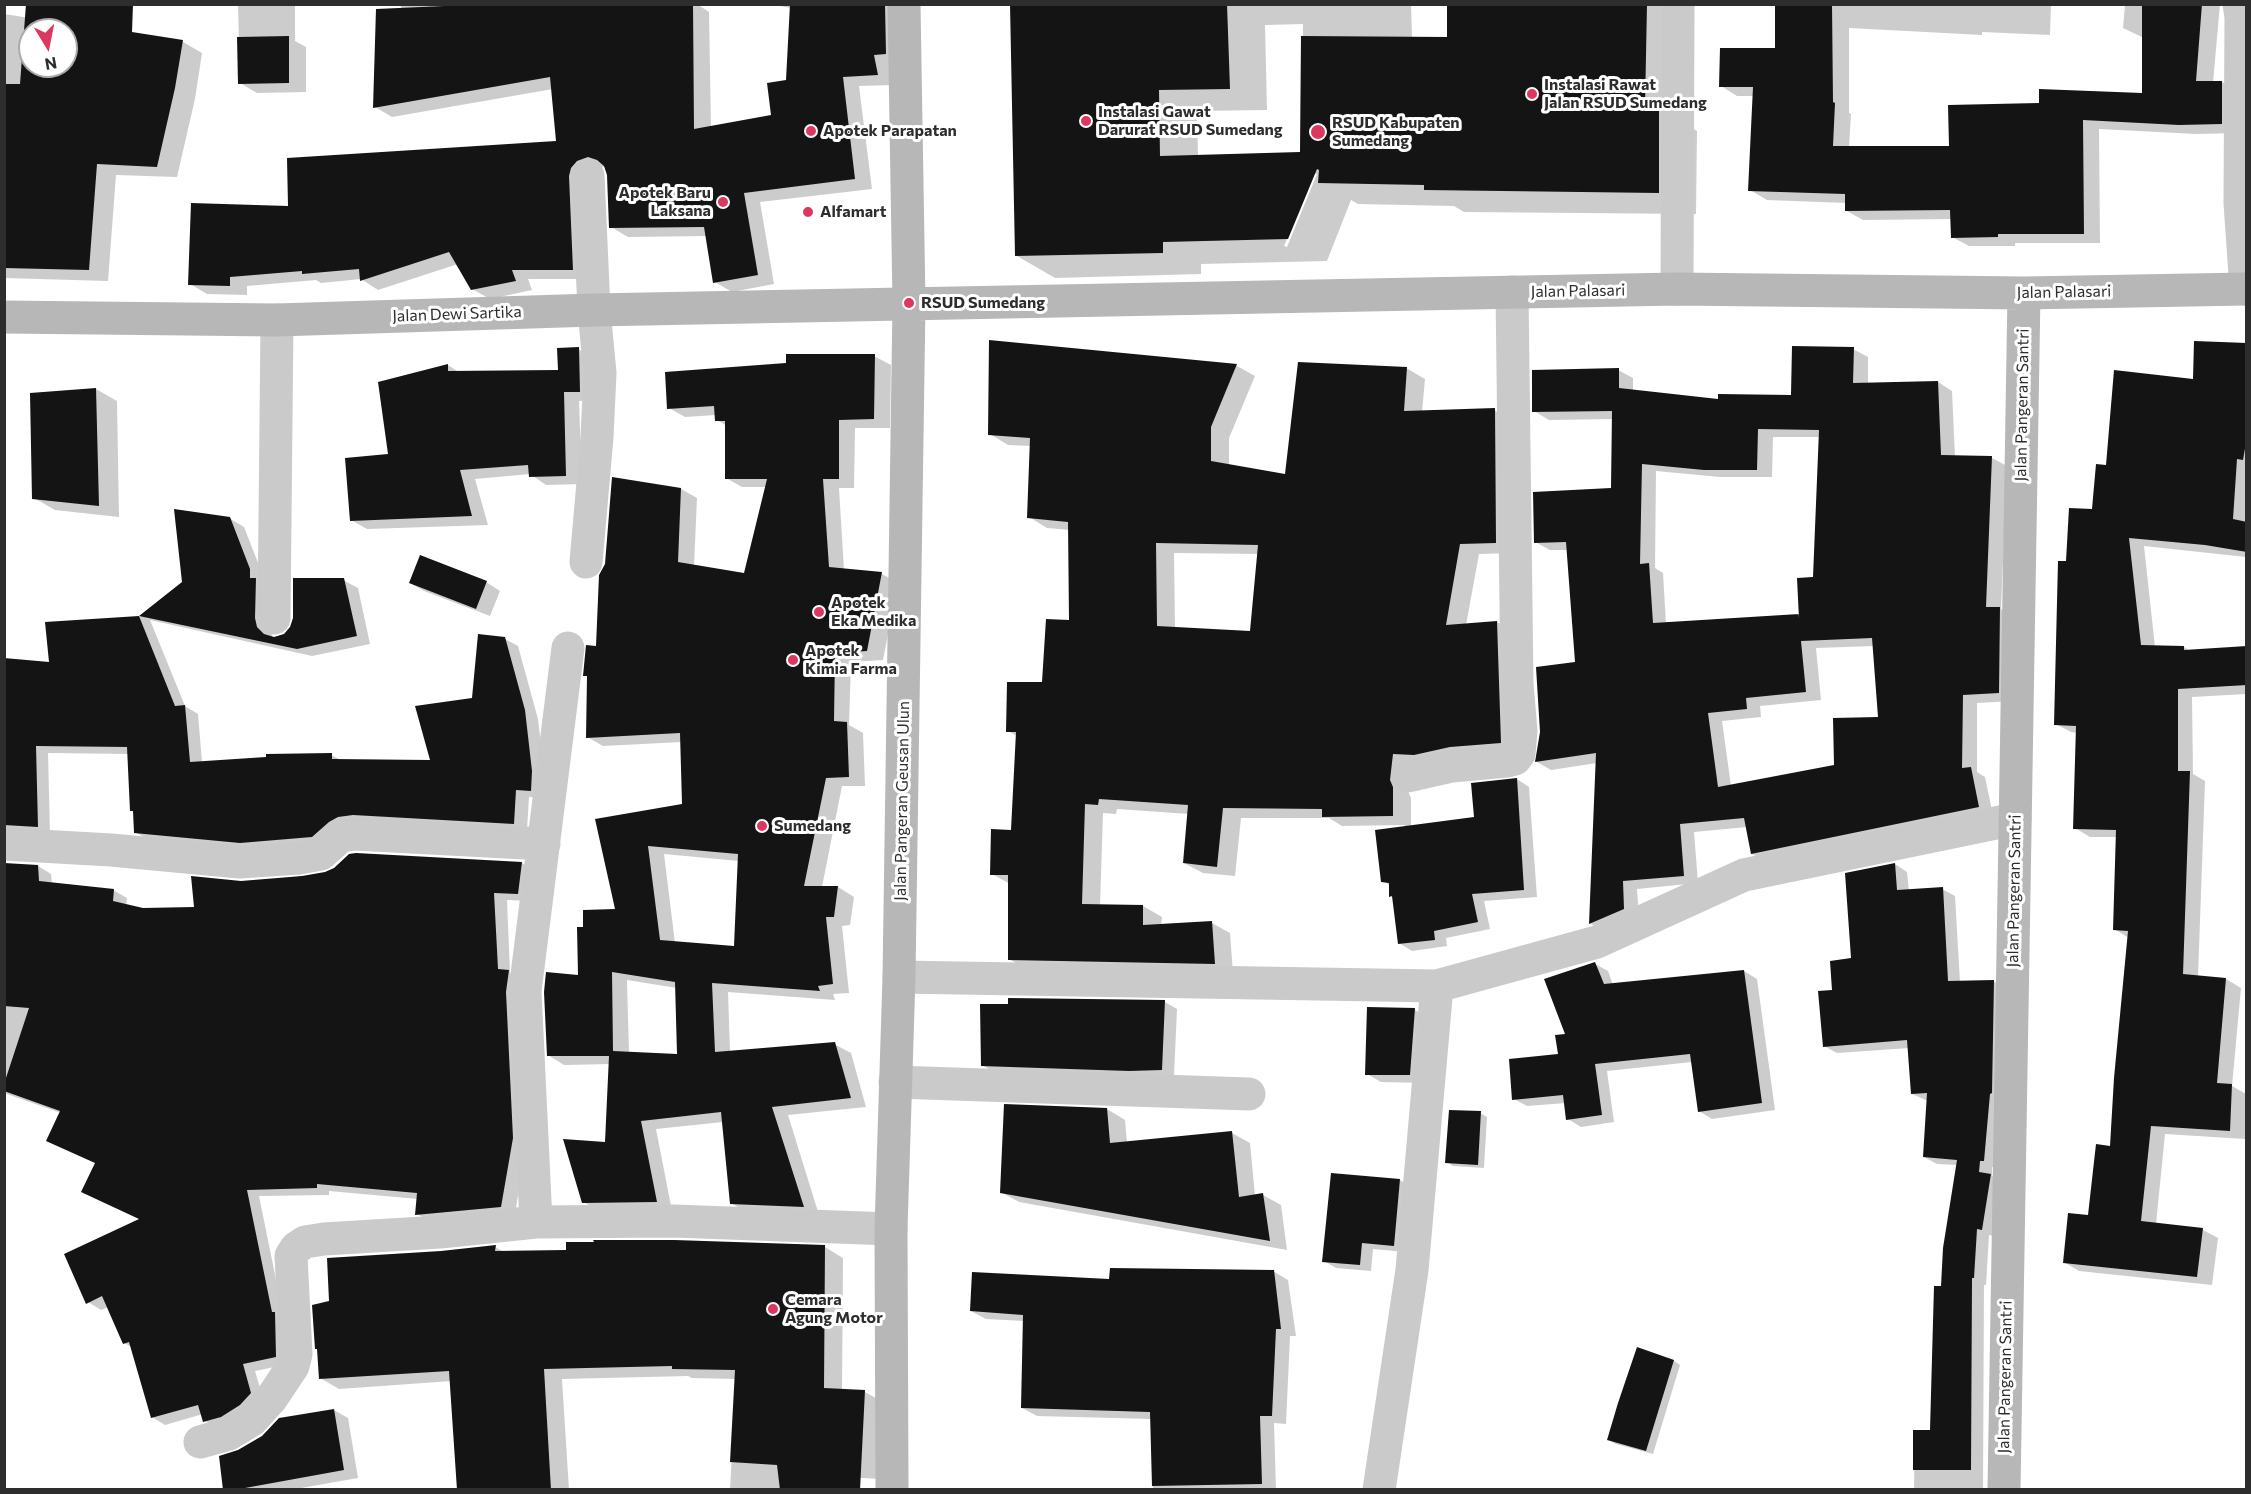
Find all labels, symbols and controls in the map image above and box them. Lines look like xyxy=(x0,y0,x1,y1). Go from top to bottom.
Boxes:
north arrow xyxy=(18,18,78,78)
text: N xyxy=(43,54,58,75)
place label: Instalasi Rawat Jalan RSUD Sumedang xyxy=(1544,75,1707,113)
marker: Instalasi Rawat Jalan RSUD Sumedang xyxy=(1525,87,1539,101)
place label: Instalasi Gawat Darurat RSUD Sumedang xyxy=(1098,102,1283,140)
place label: RSUD Kabupaten Sumedang xyxy=(1332,113,1460,151)
marker: Instalasi Gawat Darurat RSUD Sumedang xyxy=(1079,114,1093,128)
place label: Apotek Parapatan xyxy=(823,121,957,141)
marker: RSUD Kabupaten Sumedang xyxy=(1309,123,1327,141)
marker: Apotek Parapatan xyxy=(804,124,818,138)
place label: Apotek Baru Laksana xyxy=(618,183,711,221)
marker: Apotek Baru Laksana xyxy=(716,195,730,209)
place label: Alfamart xyxy=(820,202,886,222)
marker: Alfamart xyxy=(801,205,815,219)
street label: Jalan Palasari xyxy=(1530,281,1626,301)
street label: Jalan Palasari xyxy=(2016,282,2112,302)
place label: RSUD Sumedang xyxy=(921,293,1045,313)
marker: RSUD Sumedang xyxy=(902,296,916,310)
street label: Jalan Dewi Sartika xyxy=(392,302,522,326)
street label: Jalan Pangeran Santri xyxy=(2011,328,2033,482)
place label: Apotek Eka Medika xyxy=(831,593,916,631)
marker: Apotek Eka Medika xyxy=(812,605,826,619)
place label: Apotek Kimia Farma xyxy=(805,641,897,679)
marker: Apotek Kimia Farma xyxy=(786,653,800,667)
street label: Jalan Pangeran Geusan Ulun xyxy=(891,701,913,901)
street label: Jalan Pangeran Santri xyxy=(2003,814,2025,968)
place label: Sumedang xyxy=(774,816,851,836)
marker: Sumedang xyxy=(755,819,769,833)
place label: Cemara Agung Motor xyxy=(785,1290,883,1328)
street label: Jalan Pangeran Santri xyxy=(1994,1300,2016,1454)
marker: Cemara Agung Motor xyxy=(766,1302,780,1316)

